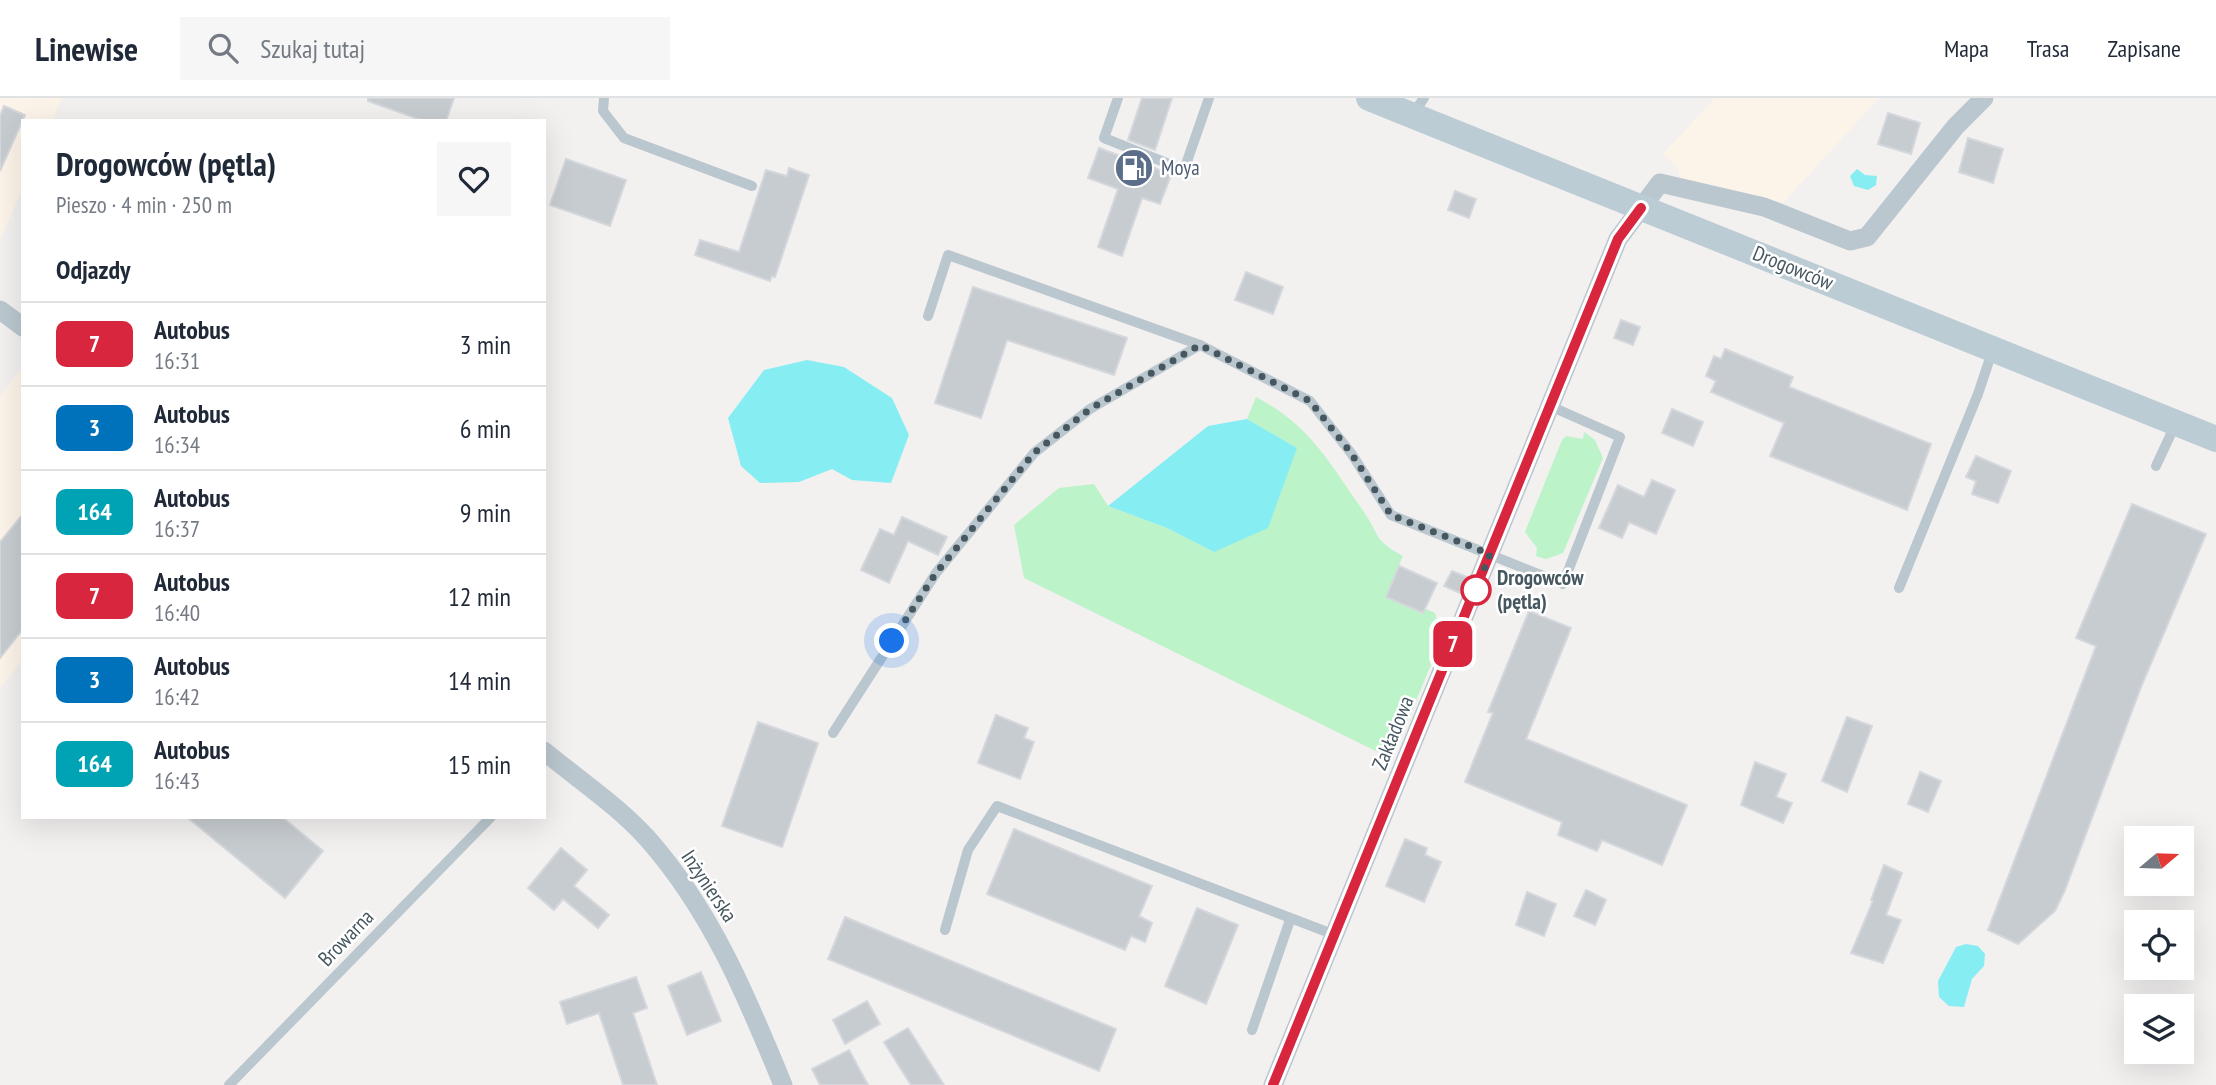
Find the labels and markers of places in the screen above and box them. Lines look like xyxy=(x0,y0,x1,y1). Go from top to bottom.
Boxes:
fuel station icon: Moya xyxy=(1113,147,1155,189)
place label: Moya xyxy=(1161,154,1200,181)
place label: Drogowców (pętla) xyxy=(1497,564,1584,615)
marker: Drogowców (pętla) xyxy=(1461,575,1491,605)

